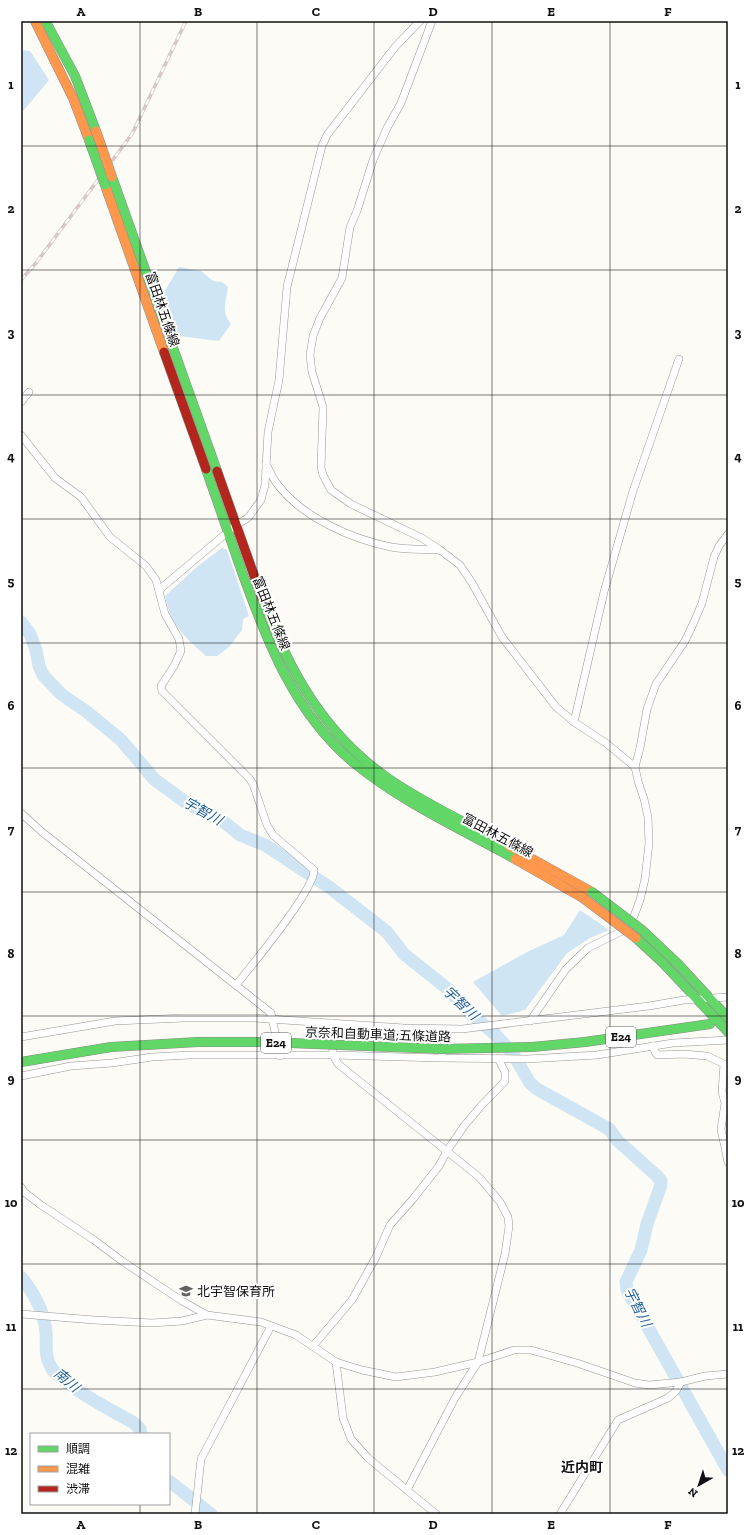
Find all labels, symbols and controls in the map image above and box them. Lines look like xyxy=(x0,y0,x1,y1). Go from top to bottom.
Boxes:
text: A xyxy=(77,4,86,19)
text: B xyxy=(194,4,202,19)
text: C xyxy=(312,4,320,19)
text: D xyxy=(428,4,438,19)
text: E xyxy=(547,4,555,19)
text: F xyxy=(664,4,672,19)
text: 1 xyxy=(8,77,14,92)
text: 1 xyxy=(735,77,741,92)
text: 2 xyxy=(8,201,15,216)
text: 2 xyxy=(735,201,742,216)
street label: 富田林五條線 xyxy=(143,270,182,348)
text: 3 xyxy=(8,325,15,340)
text: 3 xyxy=(735,325,742,340)
text: 4 xyxy=(7,449,15,464)
text: 4 xyxy=(734,449,742,464)
text: 5 xyxy=(8,574,15,589)
street label: 富田林五條線 xyxy=(250,574,293,652)
text: 5 xyxy=(735,574,742,589)
text: 6 xyxy=(8,698,15,713)
text: 6 xyxy=(735,698,742,713)
water label: 宇智川 xyxy=(180,794,227,830)
street label: 富田林五條線 xyxy=(460,811,536,860)
text: 7 xyxy=(8,822,15,837)
text: 7 xyxy=(735,822,742,837)
text: 8 xyxy=(7,946,15,961)
text: 8 xyxy=(734,946,742,961)
water label: 宇智川 xyxy=(440,983,483,1025)
street label: 京奈和自動車道;五條道路 xyxy=(305,1024,451,1045)
road number: E24 xyxy=(606,1027,636,1047)
road number: E24 xyxy=(261,1033,291,1053)
text: 9 xyxy=(8,1071,15,1086)
text: 9 xyxy=(735,1071,742,1086)
text: 10 xyxy=(5,1195,18,1210)
text: 10 xyxy=(732,1195,745,1210)
school or university icon: 北宇智保育所 xyxy=(178,1283,194,1299)
place label: 北宇智保育所 xyxy=(197,1284,275,1299)
water label: 宇智川 xyxy=(620,1285,656,1332)
text: 11 xyxy=(6,1319,17,1334)
text: 11 xyxy=(733,1319,744,1334)
water label: 南川 xyxy=(50,1365,84,1397)
legend xyxy=(30,1433,170,1505)
text: 順調 xyxy=(66,1442,90,1456)
text: 12 xyxy=(5,1443,17,1458)
text: 12 xyxy=(732,1443,744,1458)
district label: 近内町 xyxy=(561,1459,603,1476)
text: 混雑 xyxy=(66,1462,90,1476)
north arrow xyxy=(679,1465,719,1505)
text: 渋滞 xyxy=(66,1482,90,1496)
text: N xyxy=(685,1484,700,1500)
text: A xyxy=(77,1517,86,1532)
text: B xyxy=(194,1517,202,1532)
text: C xyxy=(312,1517,320,1532)
text: D xyxy=(428,1517,438,1532)
text: E xyxy=(547,1517,555,1532)
text: F xyxy=(664,1517,672,1532)

